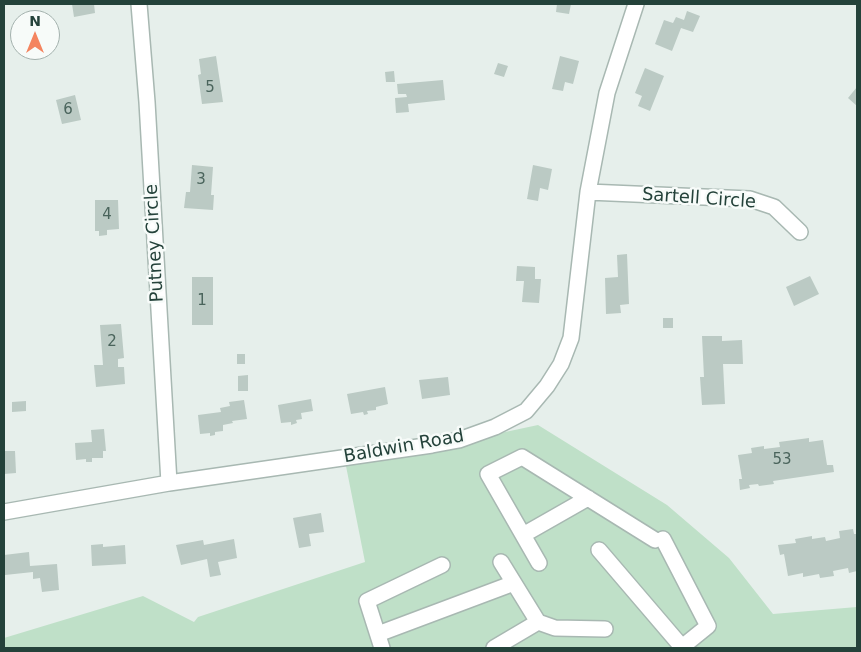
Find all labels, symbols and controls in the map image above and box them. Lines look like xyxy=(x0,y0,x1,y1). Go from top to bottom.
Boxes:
north arrow xyxy=(10,10,60,60)
text: N xyxy=(29,13,41,29)
house number: 5 xyxy=(205,79,215,97)
house number: 6 xyxy=(63,101,73,119)
house number: 3 xyxy=(196,171,206,189)
street label: Putney Circle xyxy=(141,183,169,303)
street label: Sartell Circle xyxy=(641,184,757,214)
house number: 4 xyxy=(102,206,112,224)
house number: 1 xyxy=(197,292,207,310)
house number: 2 xyxy=(107,333,117,351)
street label: Baldwin Road xyxy=(342,426,466,468)
house number: 53 xyxy=(772,451,792,469)

